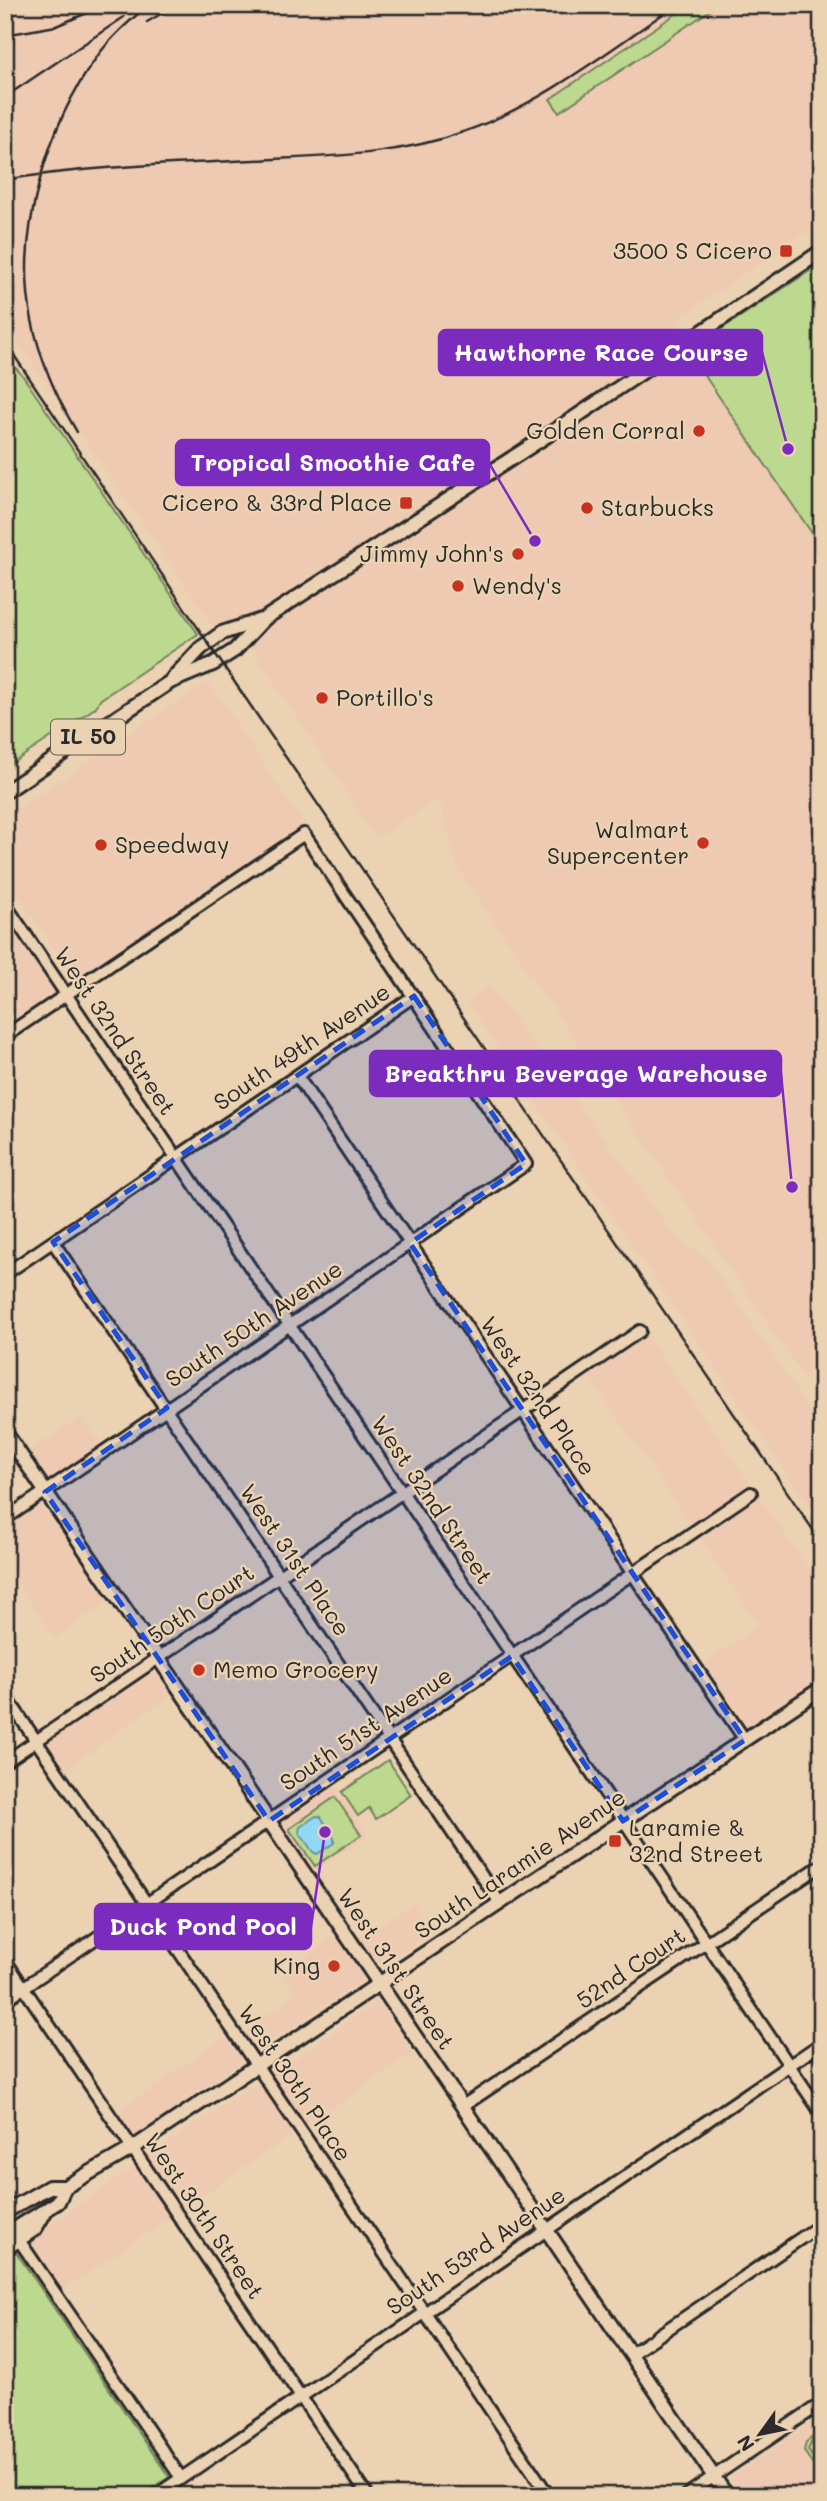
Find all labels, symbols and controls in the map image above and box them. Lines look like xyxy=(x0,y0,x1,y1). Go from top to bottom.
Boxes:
place label: 3500 S Cicero xyxy=(613,235,772,265)
marker: 3500 S Cicero xyxy=(778,243,794,259)
callout: Hawthorne Race Course xyxy=(439,330,762,375)
text: Hawthorne Race Course xyxy=(454,336,748,367)
place label: Golden Corral xyxy=(526,415,685,445)
marker: Golden Corral xyxy=(691,423,707,439)
callout: Tropical Smoothie Cafe xyxy=(176,440,489,485)
text: Tropical Smoothie Cafe xyxy=(191,446,475,477)
place label: Cicero & 33rd Place xyxy=(162,487,392,517)
place label: Starbucks xyxy=(601,492,714,522)
marker: Cicero & 33rd Place xyxy=(398,495,414,511)
marker: Starbucks xyxy=(579,500,595,516)
place label: Jimmy John's xyxy=(360,538,504,568)
marker: Jimmy John's xyxy=(510,546,526,562)
place label: Wendy's xyxy=(472,570,562,600)
marker: Wendy's xyxy=(450,578,466,594)
place label: Portillo's xyxy=(336,682,434,712)
marker: Portillo's xyxy=(314,690,330,706)
road number: IL 50 xyxy=(51,720,125,754)
place label: Walmart Supercenter xyxy=(547,814,689,870)
place label: Speedway xyxy=(115,829,229,859)
marker: Walmart Supercenter xyxy=(695,835,711,851)
marker: Speedway xyxy=(93,837,109,853)
street label: West 32nd Street xyxy=(48,940,183,1121)
street label: South 49th Avenue xyxy=(207,976,396,1116)
callout: Breakthru Beverage Warehouse xyxy=(370,1051,781,1096)
text: Breakthru Beverage Warehouse xyxy=(384,1057,768,1088)
street label: South 50th Avenue xyxy=(159,1253,348,1394)
street label: West 32nd Place xyxy=(474,1310,603,1481)
street label: West 32nd Street xyxy=(365,1409,500,1590)
street label: West 31st Place xyxy=(234,1478,358,1641)
street label: South 50th Court xyxy=(83,1557,259,1689)
place label: Memo Grocery xyxy=(213,1654,378,1684)
street label: South 51st Avenue xyxy=(274,1659,457,1797)
marker: Memo Grocery xyxy=(191,1662,207,1678)
street label: South Laramie Avenue xyxy=(408,1781,631,1945)
place label: Laramie & 32nd Street xyxy=(629,1812,763,1868)
marker: Laramie & 32nd Street xyxy=(607,1833,623,1849)
street label: West 31st Street xyxy=(332,1882,462,2055)
callout: Duck Pond Pool xyxy=(95,1904,311,1949)
text: Duck Pond Pool xyxy=(109,1910,297,1941)
street label: 52nd Court xyxy=(570,1920,691,2015)
place label: King xyxy=(273,1950,320,1980)
marker: King xyxy=(326,1958,342,1974)
street label: West 30th Place xyxy=(232,1998,359,2167)
street label: West 30th Street xyxy=(138,2126,272,2304)
street label: South 53rd Avenue xyxy=(380,2179,571,2321)
north arrow xyxy=(726,2400,796,2470)
text: N xyxy=(731,2431,760,2456)

